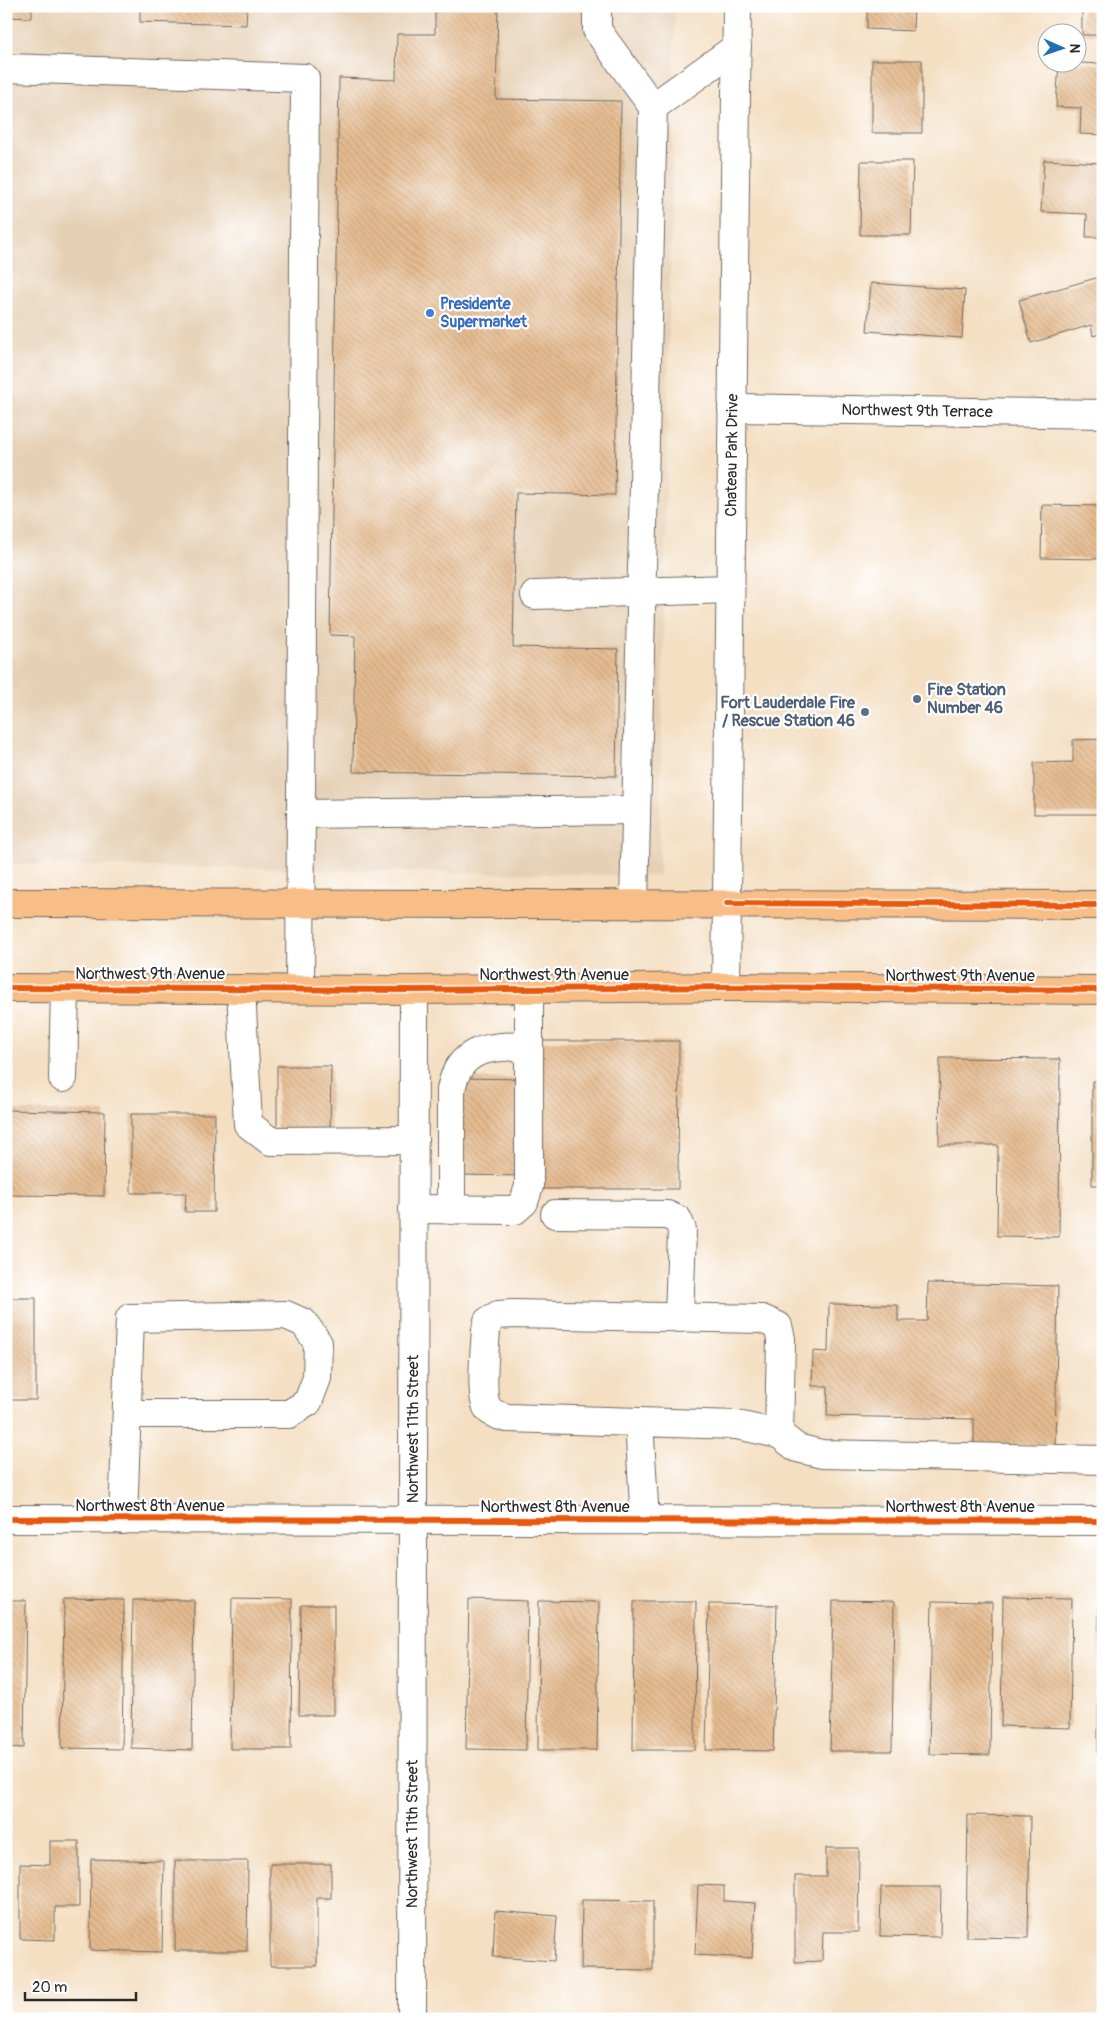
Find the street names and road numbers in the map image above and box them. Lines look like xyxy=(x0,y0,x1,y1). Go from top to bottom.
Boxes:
street label: Chateau Park Drive xyxy=(721,393,743,517)
street label: Northwest 9th Terrace xyxy=(841,400,993,422)
street label: Northwest 9th Avenue xyxy=(75,964,225,984)
street label: Northwest 9th Avenue xyxy=(479,965,629,985)
street label: Northwest 9th Avenue xyxy=(885,966,1035,986)
street label: Northwest 11th Street xyxy=(403,1354,423,1503)
street label: Northwest 8th Avenue xyxy=(75,1496,225,1516)
street label: Northwest 8th Avenue xyxy=(480,1497,630,1517)
street label: Northwest 8th Avenue xyxy=(885,1497,1035,1517)
street label: Northwest 11th Street xyxy=(402,1759,423,1908)

